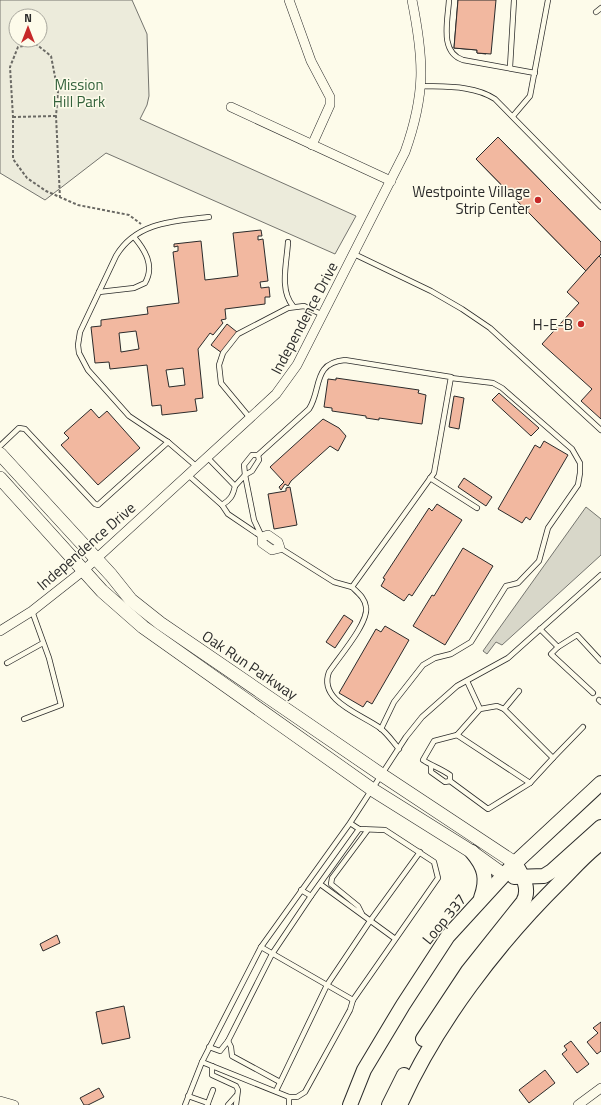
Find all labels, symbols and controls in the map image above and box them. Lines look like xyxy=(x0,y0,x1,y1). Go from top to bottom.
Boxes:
north arrow xyxy=(8,8,48,48)
text: N xyxy=(24,10,32,26)
park label: Mission Hill Park xyxy=(53,73,105,113)
place label: Westpointe Village Strip Center xyxy=(412,180,530,220)
marker: Westpointe Village Strip Center xyxy=(533,195,543,205)
street label: Independence Drive xyxy=(265,258,343,378)
place label: H-E-B xyxy=(533,313,573,336)
marker: H-E-B xyxy=(576,319,586,329)
street label: Independence Drive xyxy=(31,496,141,596)
street label: Oak Run Parkway xyxy=(197,624,303,706)
street label: Loop 337 xyxy=(416,889,472,949)

